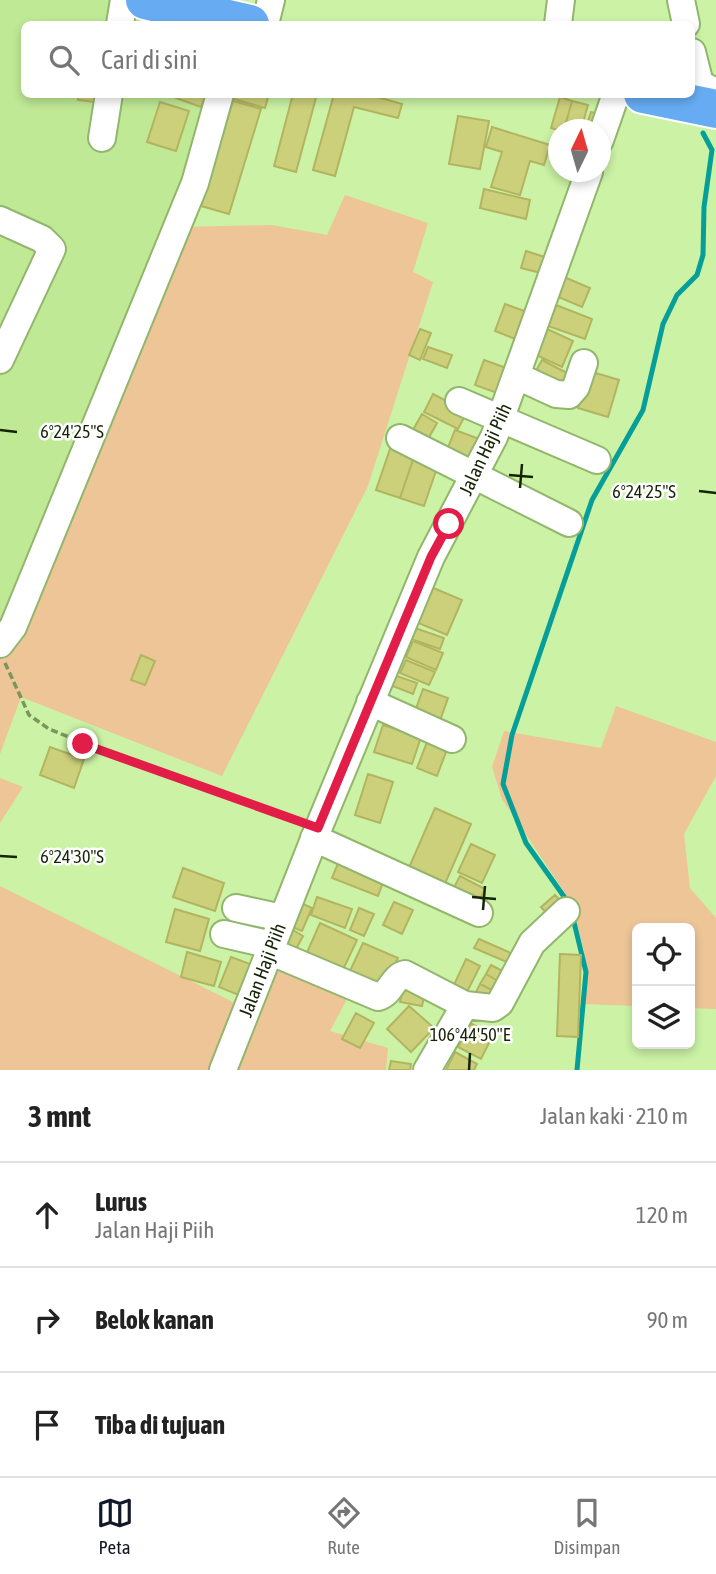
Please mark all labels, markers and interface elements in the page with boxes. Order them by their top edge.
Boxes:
search box [21,21,695,98]
icon: search [45,41,83,79]
text: Cari di sini [101,45,198,75]
north arrow [548,119,611,182]
street label: Jalan Haji Piih [454,400,516,498]
text: 6°24'25"S [40,421,104,442]
text: 6°24'25"S [612,481,676,502]
route start [433,508,464,539]
route end [67,728,98,759]
text: 6°24'30"S [40,846,104,867]
street label: Jalan Haji Piih [234,920,290,1020]
map controls [632,923,695,1049]
button: locate [632,923,695,986]
button: layers [632,986,695,1049]
text: 106°44'50"E [430,1024,511,1045]
text: 3 mnt [28,1099,91,1133]
text: Jalan kaki · 210 m [540,1103,688,1129]
text: Lurus [95,1187,147,1217]
icon: ahead [28,1196,66,1234]
text: 120 m [636,1202,688,1228]
text: Jalan Haji Piih [95,1217,215,1243]
icon: right [28,1301,66,1339]
text: Belok kanan [95,1305,214,1335]
text: 90 m [647,1307,688,1333]
icon: arrive [28,1406,66,1444]
text: Tiba di tujuan [95,1410,225,1440]
tab: Peta [96,1494,134,1558]
tab: Rute [325,1494,363,1558]
tab: Disimpan [554,1494,620,1558]

